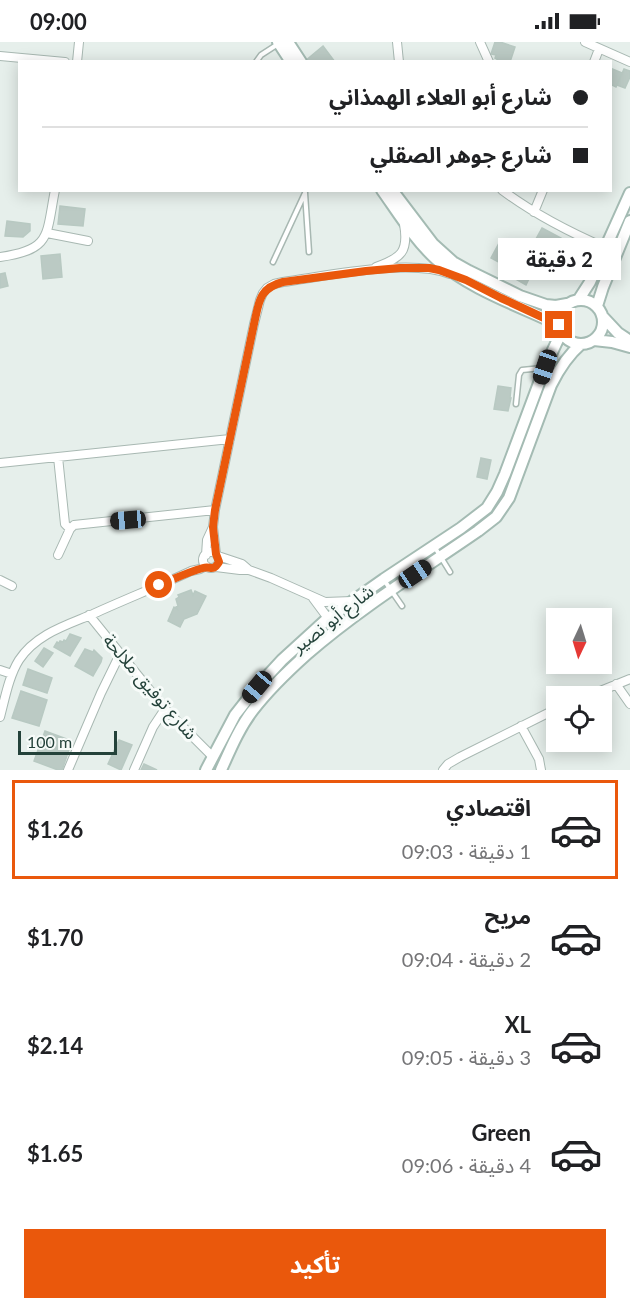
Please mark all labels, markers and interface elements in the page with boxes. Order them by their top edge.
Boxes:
text: 09:00 [30,8,87,35]
text: شارع أبو العلاء الهمذاني [329,83,552,110]
text: شارع جوهر الصقلي [370,141,552,168]
callout: 2 دقيقة [498,238,620,280]
text: 2 دقيقة [526,247,593,271]
route end [545,311,572,338]
car [531,347,559,387]
car [109,509,147,531]
car [395,556,435,592]
route start [145,571,172,598]
street label: شارع أبو نصير [286,579,380,661]
north arrow [546,608,612,674]
map controls [546,608,612,752]
street label: شارع توفيق ملالحة [96,629,203,746]
car [239,667,275,707]
button: locate [546,686,612,752]
scale bar [18,728,117,756]
text: 100 m [27,732,72,751]
text: اقتصادي [446,794,531,821]
icon: car [549,803,603,857]
text: $1.26 [27,816,83,843]
text: 1 دقيقة · 09:03 [402,839,531,863]
text: مريح [485,902,531,929]
icon: car [549,911,603,965]
text: $1.70 [27,924,83,951]
text: 2 دقيقة · 09:04 [402,947,531,971]
text: XL [505,1011,531,1038]
icon: car [549,1019,603,1073]
text: $2.14 [27,1032,83,1059]
text: 3 دقيقة · 09:05 [402,1045,531,1069]
text: Green [471,1119,531,1146]
icon: car [549,1127,603,1181]
text: $1.65 [27,1140,83,1167]
text: 4 دقيقة · 09:06 [402,1153,531,1177]
button: تأكيد [24,1229,606,1298]

